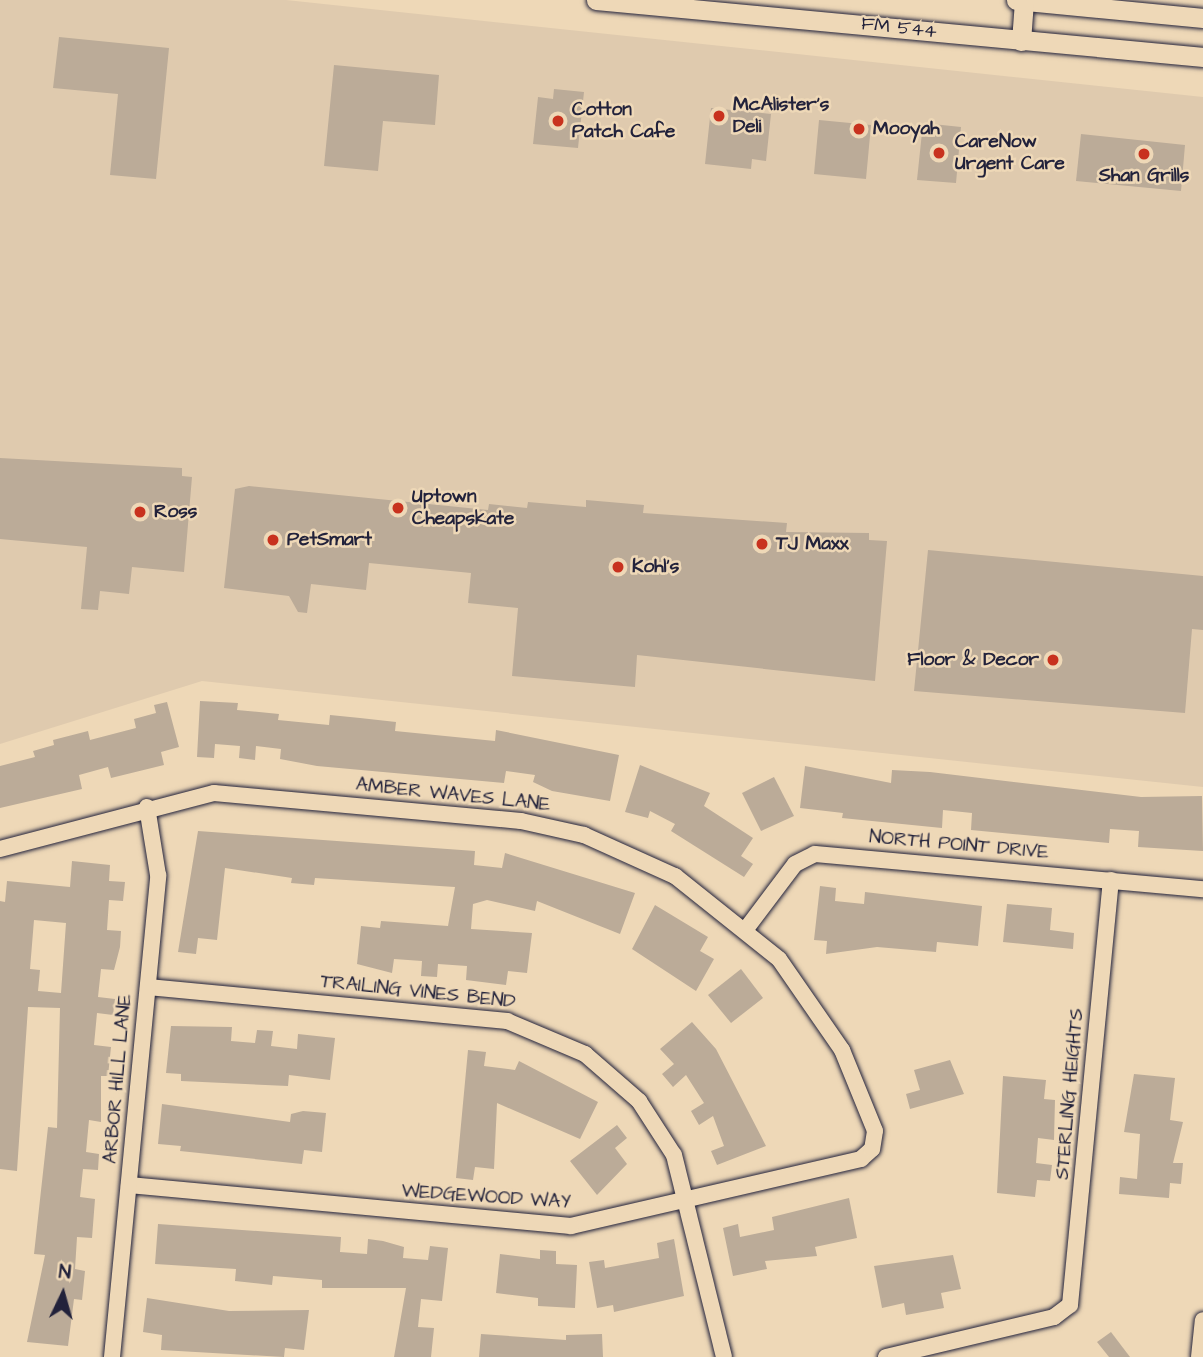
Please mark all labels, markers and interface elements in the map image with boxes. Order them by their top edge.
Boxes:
street label: FM 544 [860,13,938,43]
place label: McAlister's Deli [733,94,829,138]
place label: Cotton Patch Cafe [572,99,675,143]
marker: McAlister's Deli [711,108,727,124]
marker: Cotton Patch Cafe [550,113,566,129]
place label: Mooyah [873,118,940,140]
marker: Mooyah [851,121,867,137]
place label: CareNow Urgent Care [955,131,1065,175]
marker: CareNow Urgent Care [929,143,949,163]
marker: Shan Grills [1136,146,1152,162]
place label: Shan Grills [1099,165,1189,187]
place label: Uptown Cheapskate [412,486,514,530]
marker: Uptown Cheapskate [390,500,406,516]
place label: Ross [154,501,197,523]
marker: Ross [132,504,148,520]
place label: PetSmart [287,529,372,551]
marker: PetSmart [265,532,281,548]
place label: TJ Maxx [776,533,849,555]
marker: TJ Maxx [754,536,770,552]
place label: Kohl's [632,556,679,578]
marker: Kohl's [610,559,626,575]
place label: Floor & Decor [907,649,1039,671]
marker: Floor & Decor [1045,652,1061,668]
street label: AMBER WAVES LANE [355,773,551,817]
street label: NORTH POINT DRIVE [868,826,1050,864]
street label: TRAILING VINES BEND [319,970,517,1014]
street label: ARBOR HILL LANE [99,993,137,1165]
street label: STERLING HEIGHTS [1051,1007,1089,1181]
street label: WEDGEWOOD WAY [401,1180,571,1214]
north arrow [28,1259,98,1329]
text: N [58,1259,72,1287]

